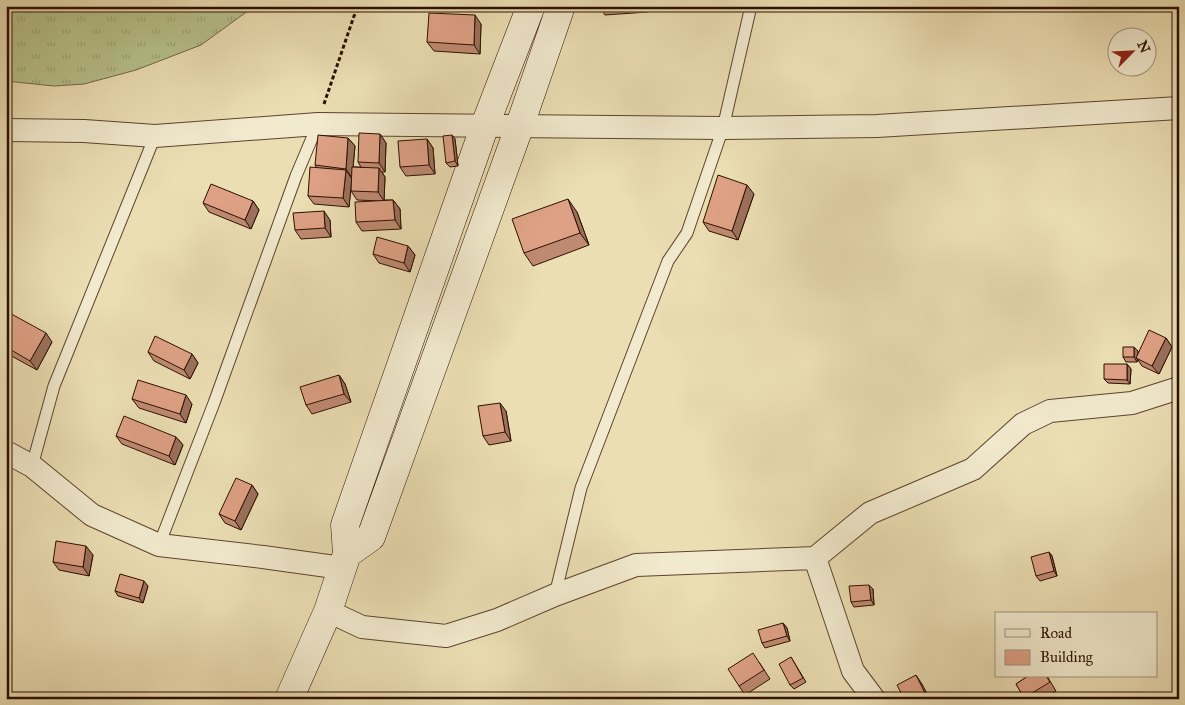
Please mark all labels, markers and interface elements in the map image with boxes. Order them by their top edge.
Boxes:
north arrow [1108,28,1158,78]
text: N [1133,38,1154,56]
legend [995,612,1158,678]
text: Road [1040,624,1072,642]
text: Building [1040,648,1094,666]

